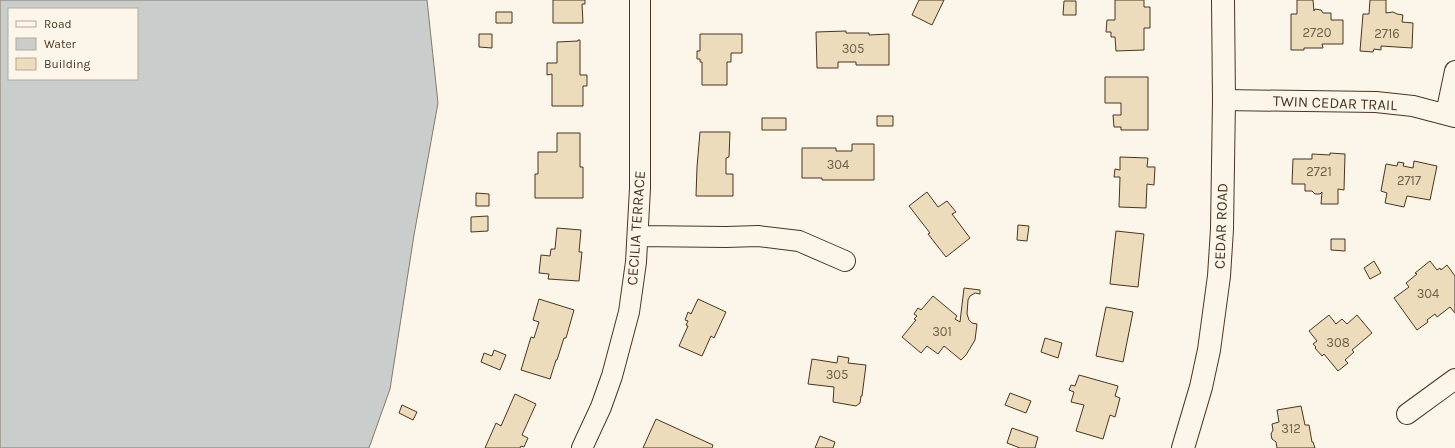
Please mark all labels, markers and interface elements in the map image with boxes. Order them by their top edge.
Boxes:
legend [8,8,138,80]
text: Road [44,17,72,31]
house number: 2720 [1303,25,1332,40]
house number: 2716 [1374,26,1400,41]
text: Water [44,37,77,51]
house number: 305 [842,41,864,56]
text: Building [44,57,91,71]
street label: TWIN CEDAR TRAIL [1273,92,1397,114]
house number: 304 [827,157,849,172]
house number: 2721 [1306,164,1332,179]
street label: CECILIA TERRACE [623,170,649,286]
house number: 2717 [1397,173,1421,188]
street label: CEDAR ROAD [1210,183,1232,269]
house number: 304 [1417,286,1439,301]
house number: 301 [932,324,952,339]
house number: 308 [1326,335,1350,350]
house number: 305 [826,367,848,382]
house number: 312 [1281,421,1301,436]

